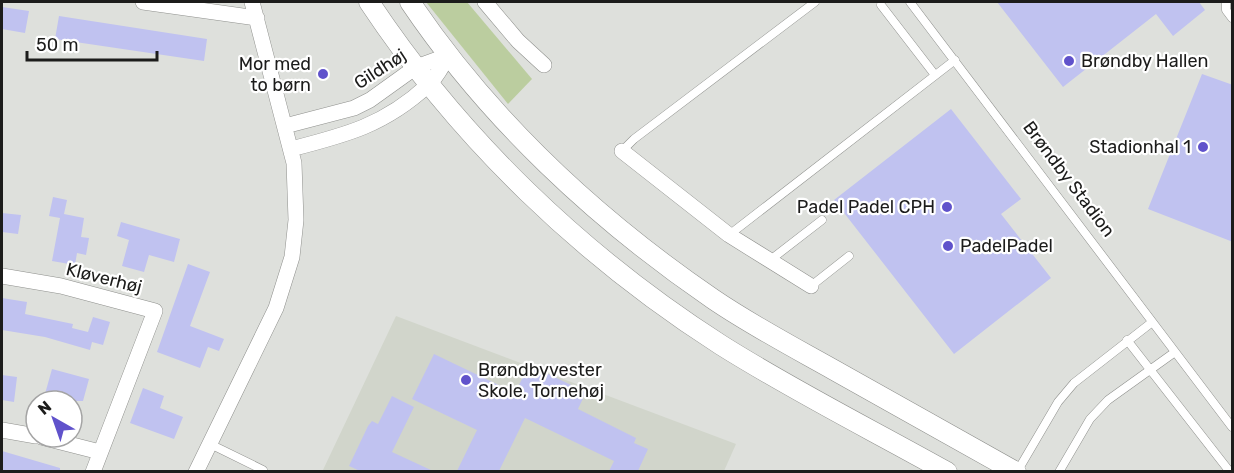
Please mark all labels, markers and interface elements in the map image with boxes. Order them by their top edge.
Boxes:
scale bar [27,24,158,62]
text: 50 m [36,34,79,56]
street label: Gildhøj [350,44,410,94]
place label: Brøndby Hallen [1081,50,1208,72]
place label: Mor med to børn [239,53,311,96]
marker: Brøndby Hallen [1062,54,1076,68]
marker: Mor med to børn [316,67,330,81]
street label: Brøndby Stadion [1018,117,1120,241]
place label: Stadionhal 1 [1089,136,1191,158]
marker: Stadionhal 1 [1196,140,1210,154]
place label: Padel Padel CPH [797,196,935,218]
marker: Padel Padel CPH [940,200,954,214]
place label: PadelPadel [960,235,1053,257]
marker: PadelPadel [941,239,955,253]
street label: Kløverhøj [64,258,144,298]
place label: Brøndbyvester Skole, Tornehøj [478,359,604,402]
marker: Brøndbyvester Skole, Tornehøj [459,373,473,387]
north arrow [24,389,84,449]
text: N [34,397,55,419]

